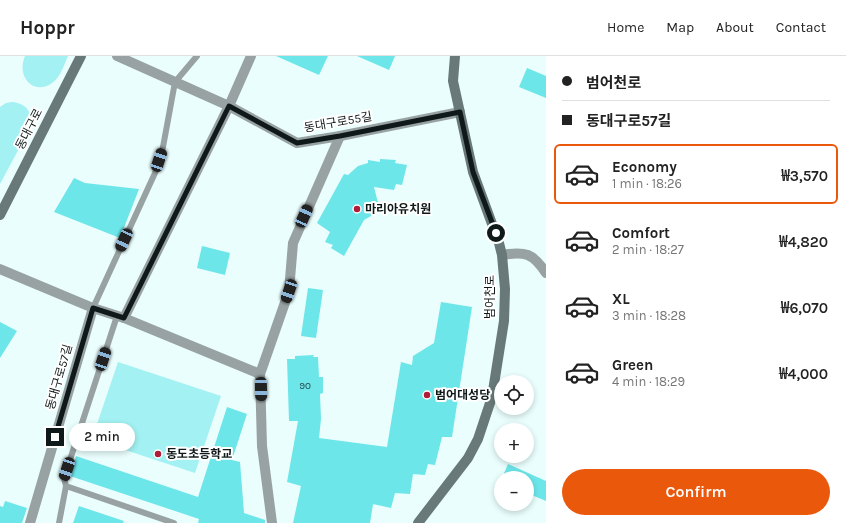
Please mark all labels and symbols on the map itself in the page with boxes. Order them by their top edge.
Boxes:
street label: 동대구로 [13,106,45,152]
street label: 동대구로55길 [303,109,373,135]
car [150,147,168,173]
place label: 마리아유치원 [365,202,431,216]
car [294,203,314,229]
marker: 마리아유치원 [352,204,362,214]
route start [487,224,505,242]
car [113,227,135,253]
street label: 범어천로 [483,275,497,319]
car [279,278,299,304]
street label: 동대구로57길 [43,343,75,411]
car [94,346,112,372]
car [255,377,267,401]
house number: 90 [299,380,311,392]
place label: 범어대성당 [435,388,490,402]
marker: 범어대성당 [422,390,432,400]
callout: 2 min [69,423,135,451]
route end [46,428,64,446]
place label: 동도초등학교 [166,447,232,461]
marker: 동도초등학교 [153,449,163,459]
car [58,456,76,482]

